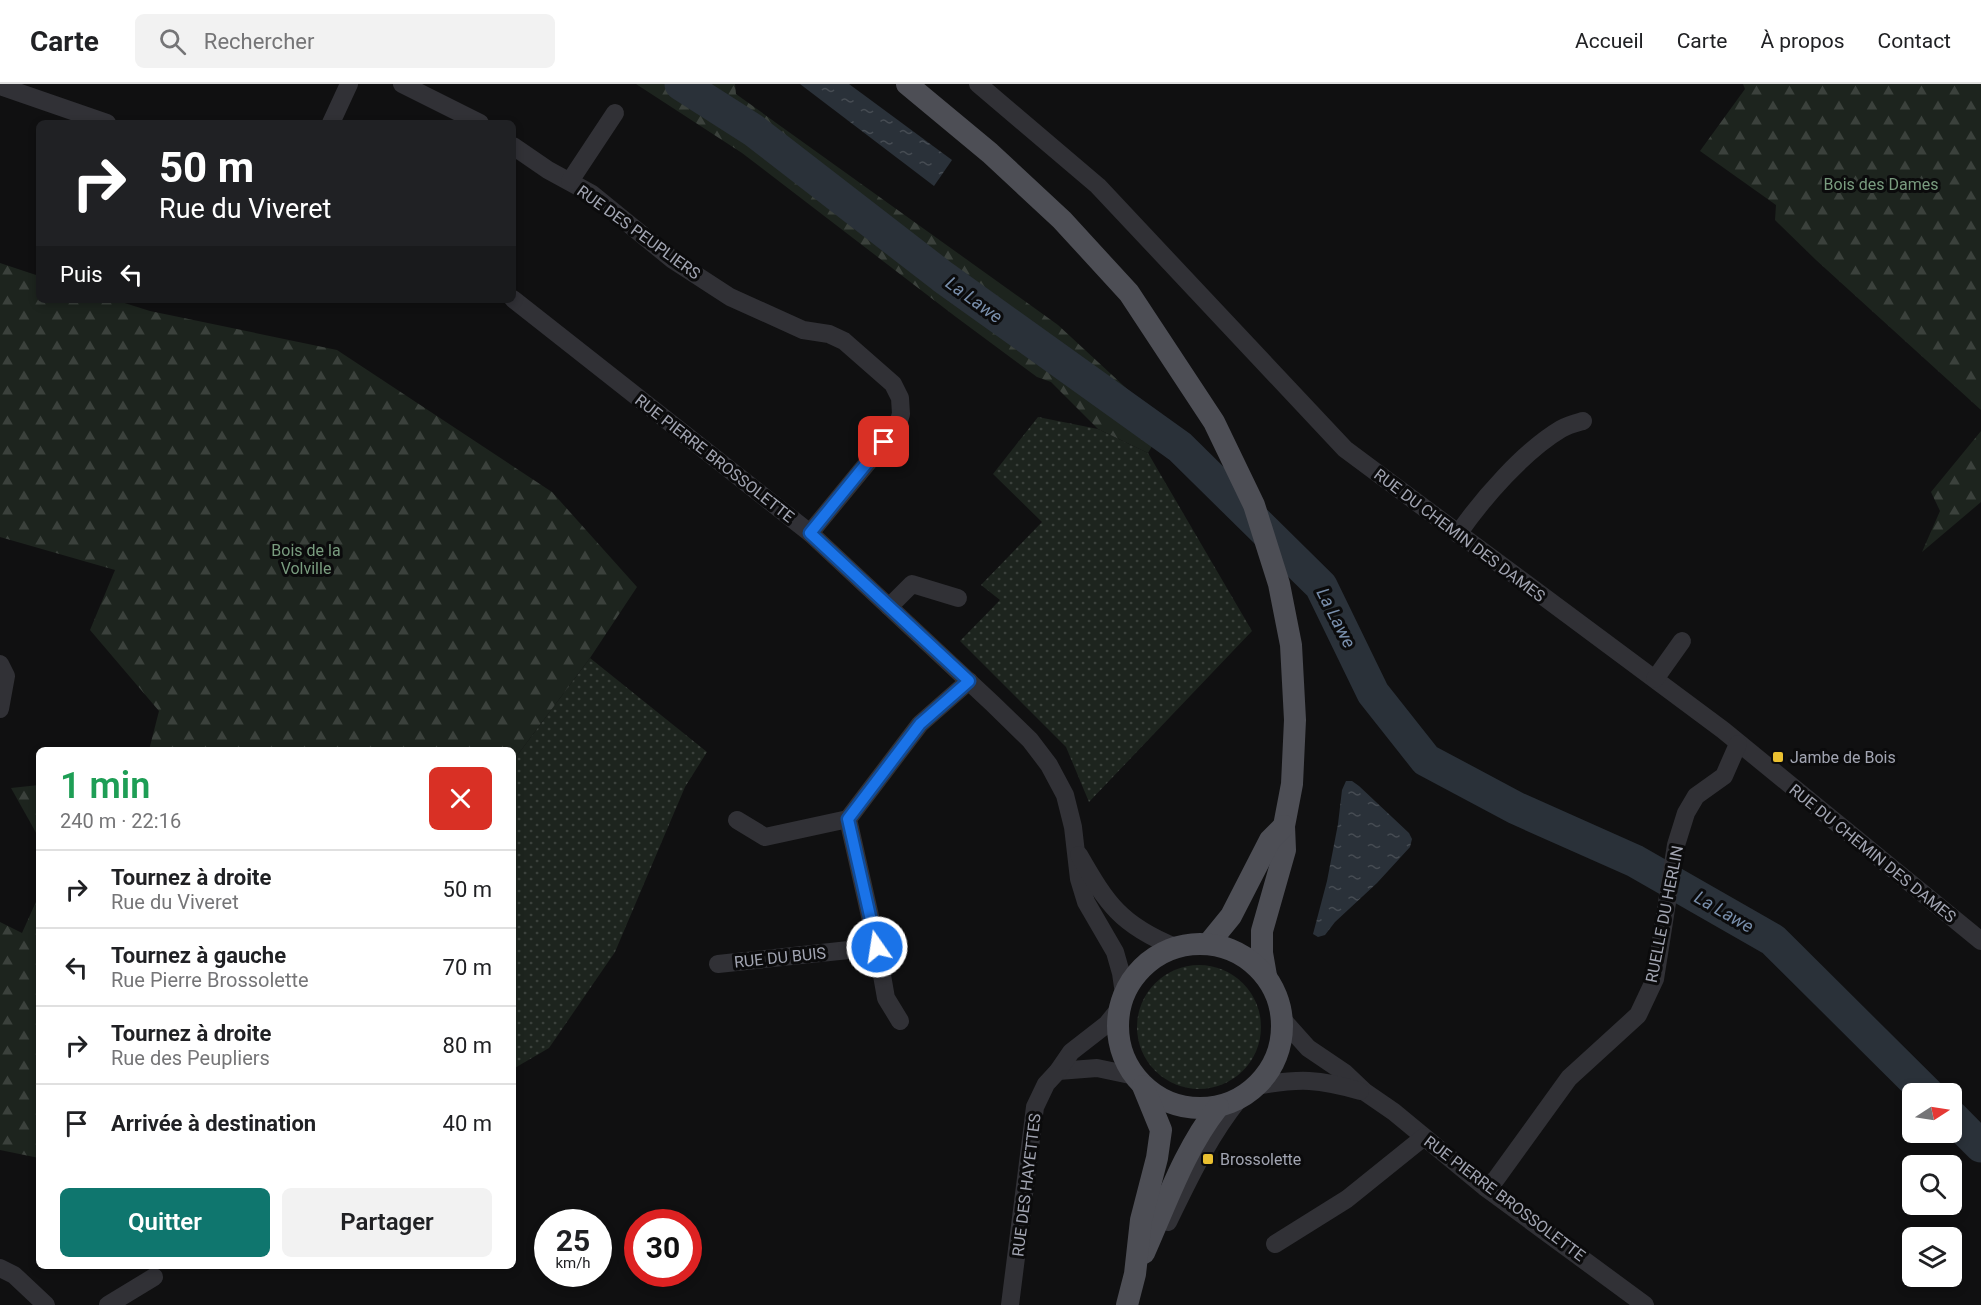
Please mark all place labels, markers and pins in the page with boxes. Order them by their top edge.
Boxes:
pin [858,416,909,467]
place label: Jambe de Bois [1790,748,1896,767]
marker: Jambe de Bois [1771,750,1785,764]
place label: Brossolette [1220,1150,1301,1169]
marker: Brossolette [1201,1152,1215,1166]

